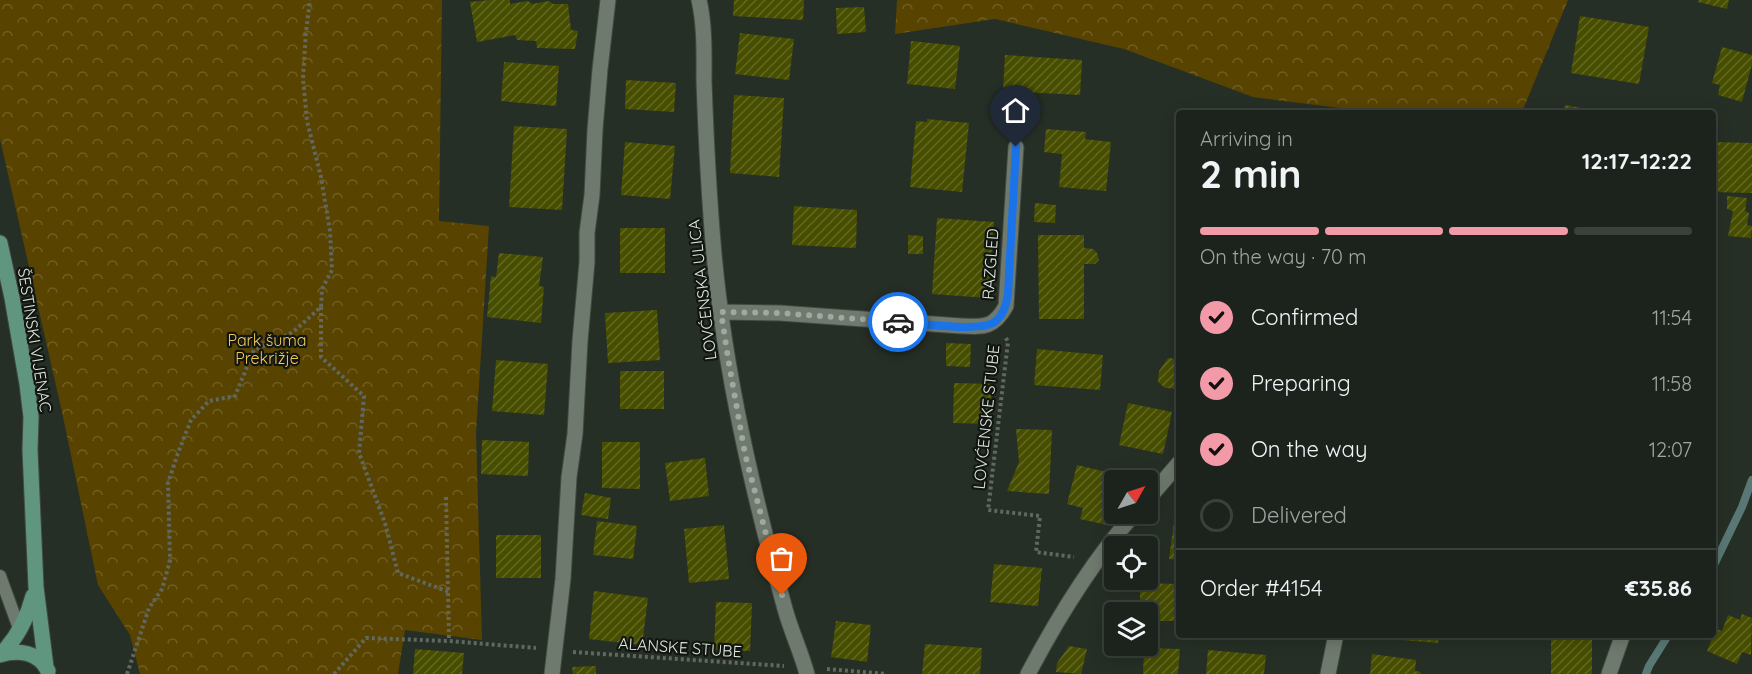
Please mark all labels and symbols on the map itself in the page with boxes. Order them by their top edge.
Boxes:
pin [990,85,1041,147]
street label: LOVĆENSKA ULICA [683,219,721,361]
street label: RAZGLED [978,228,1002,300]
street label: ŠESTINSKI VIJENAC [14,266,56,414]
courier [868,292,928,352]
park label: Park šuma Prekrižje [227,330,307,368]
street label: LOVĆENSKE STUBE [968,344,1004,490]
north arrow [1104,470,1158,524]
pin [756,533,807,595]
street label: ALANSKE STUBE [618,633,742,661]

